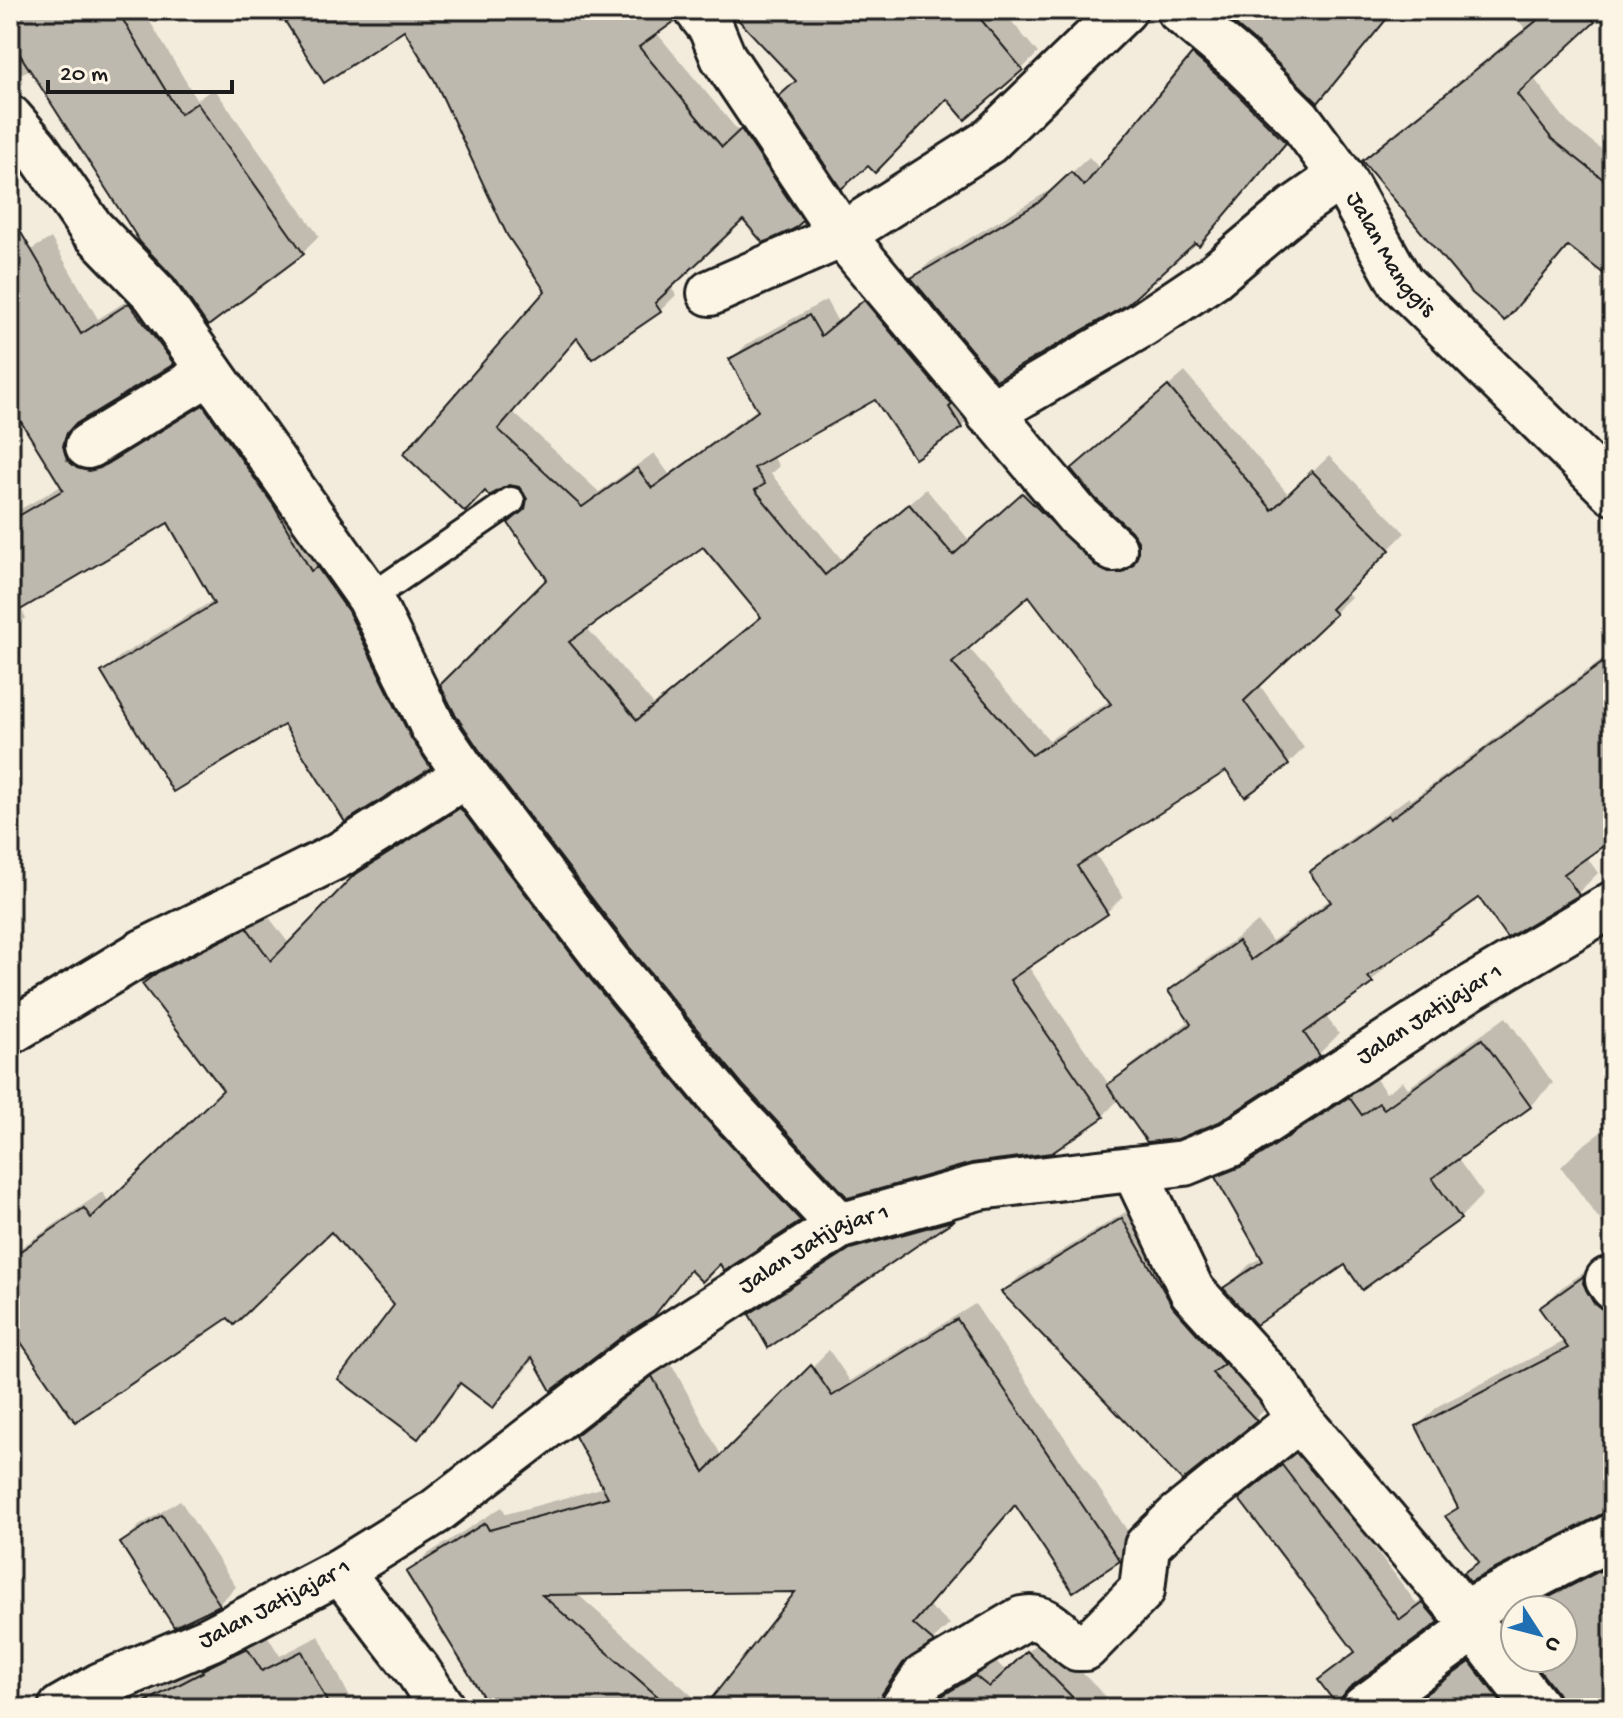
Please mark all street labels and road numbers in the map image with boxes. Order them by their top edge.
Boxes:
street label: Jalan Manggis [1338,187,1442,324]
street label: Jalan Jatijajar 1 [1352,958,1508,1072]
street label: Jalan Jatijajar 1 [734,1198,892,1301]
street label: Jalan Jatijajar 1 [195,1553,357,1656]

